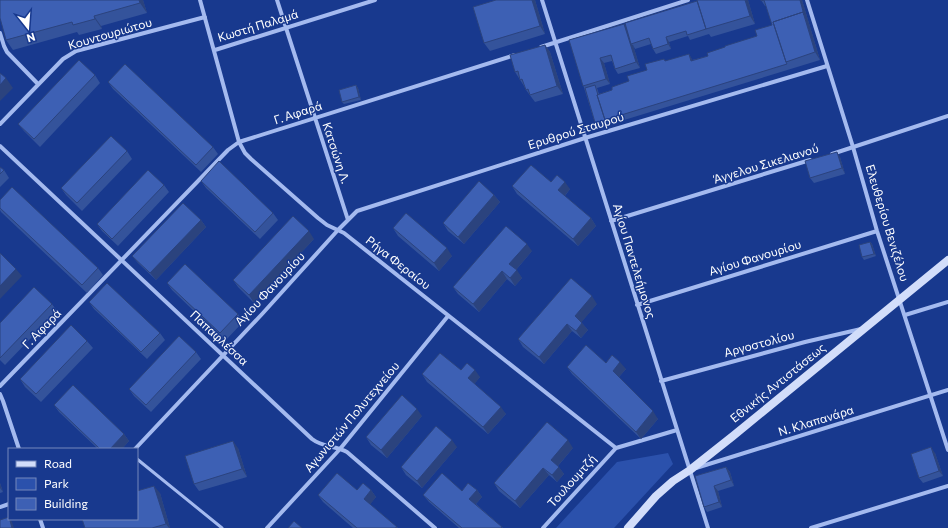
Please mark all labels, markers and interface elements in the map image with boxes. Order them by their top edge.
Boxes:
street label: Κωστή Παλαμά [216,6,300,44]
north arrow [8,8,48,48]
street label: Κουντουριώτου [66,14,153,52]
text: N [25,31,37,45]
street label: Γ. Αφαρά [272,98,323,126]
street label: Ερυθρού Σταυρού [526,109,626,151]
street label: Κατσώνη Λ. [320,120,353,185]
street label: Άγγελου Σικελιανού [711,140,820,186]
street label: Ελευθερίου Βενιζέλου [864,163,912,283]
street label: Αγίου Παντελεήμονος [611,201,659,320]
street label: Ρήγα Φεραίου [364,233,434,292]
street label: Αγίου Φανουρίου [707,236,803,278]
street label: Αγίου Φανουρίου [232,248,307,328]
street label: Γ. Αφαρά [19,306,64,351]
street label: Παπαφλέσσα [188,307,252,368]
street label: Αργοστολίου [722,327,796,359]
street label: Εθνικής Αντιστάσεως [727,340,828,425]
street label: Αγωνιστών Πολυτεχνείου [301,358,402,474]
street label: Ν. Κλαπανάρα [776,402,855,438]
legend [8,448,138,520]
street label: Τουλουμτζή [544,451,599,510]
text: Road [44,456,72,470]
text: Park [44,476,70,490]
text: Building [44,496,88,510]

